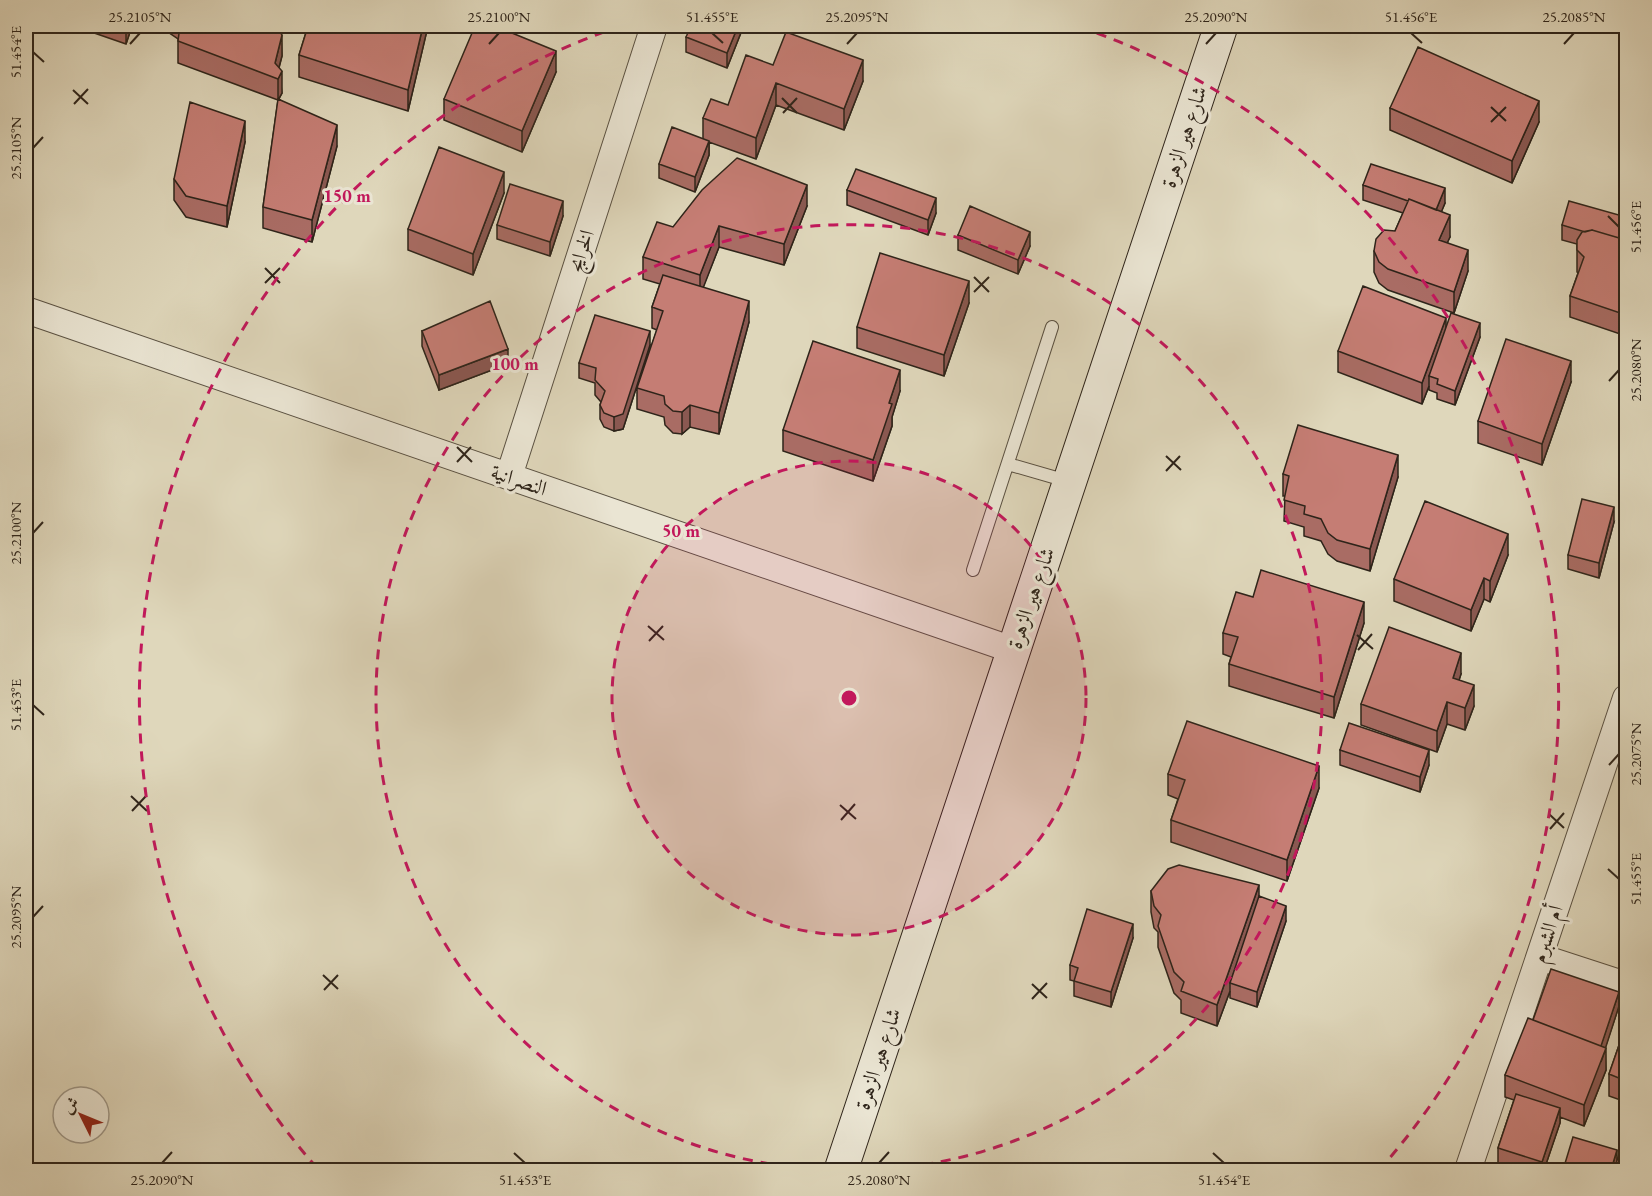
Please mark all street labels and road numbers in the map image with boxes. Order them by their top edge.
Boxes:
street label: شارع هير الزهرة [1154,82,1217,193]
street label: الخرايج [561,226,605,277]
street label: النصرانية [487,457,551,503]
street label: شارع هير الزهرة [1001,544,1065,654]
street label: أم الشبرم [1523,901,1573,968]
street label: شارع هير الزهرة [848,1004,911,1115]

